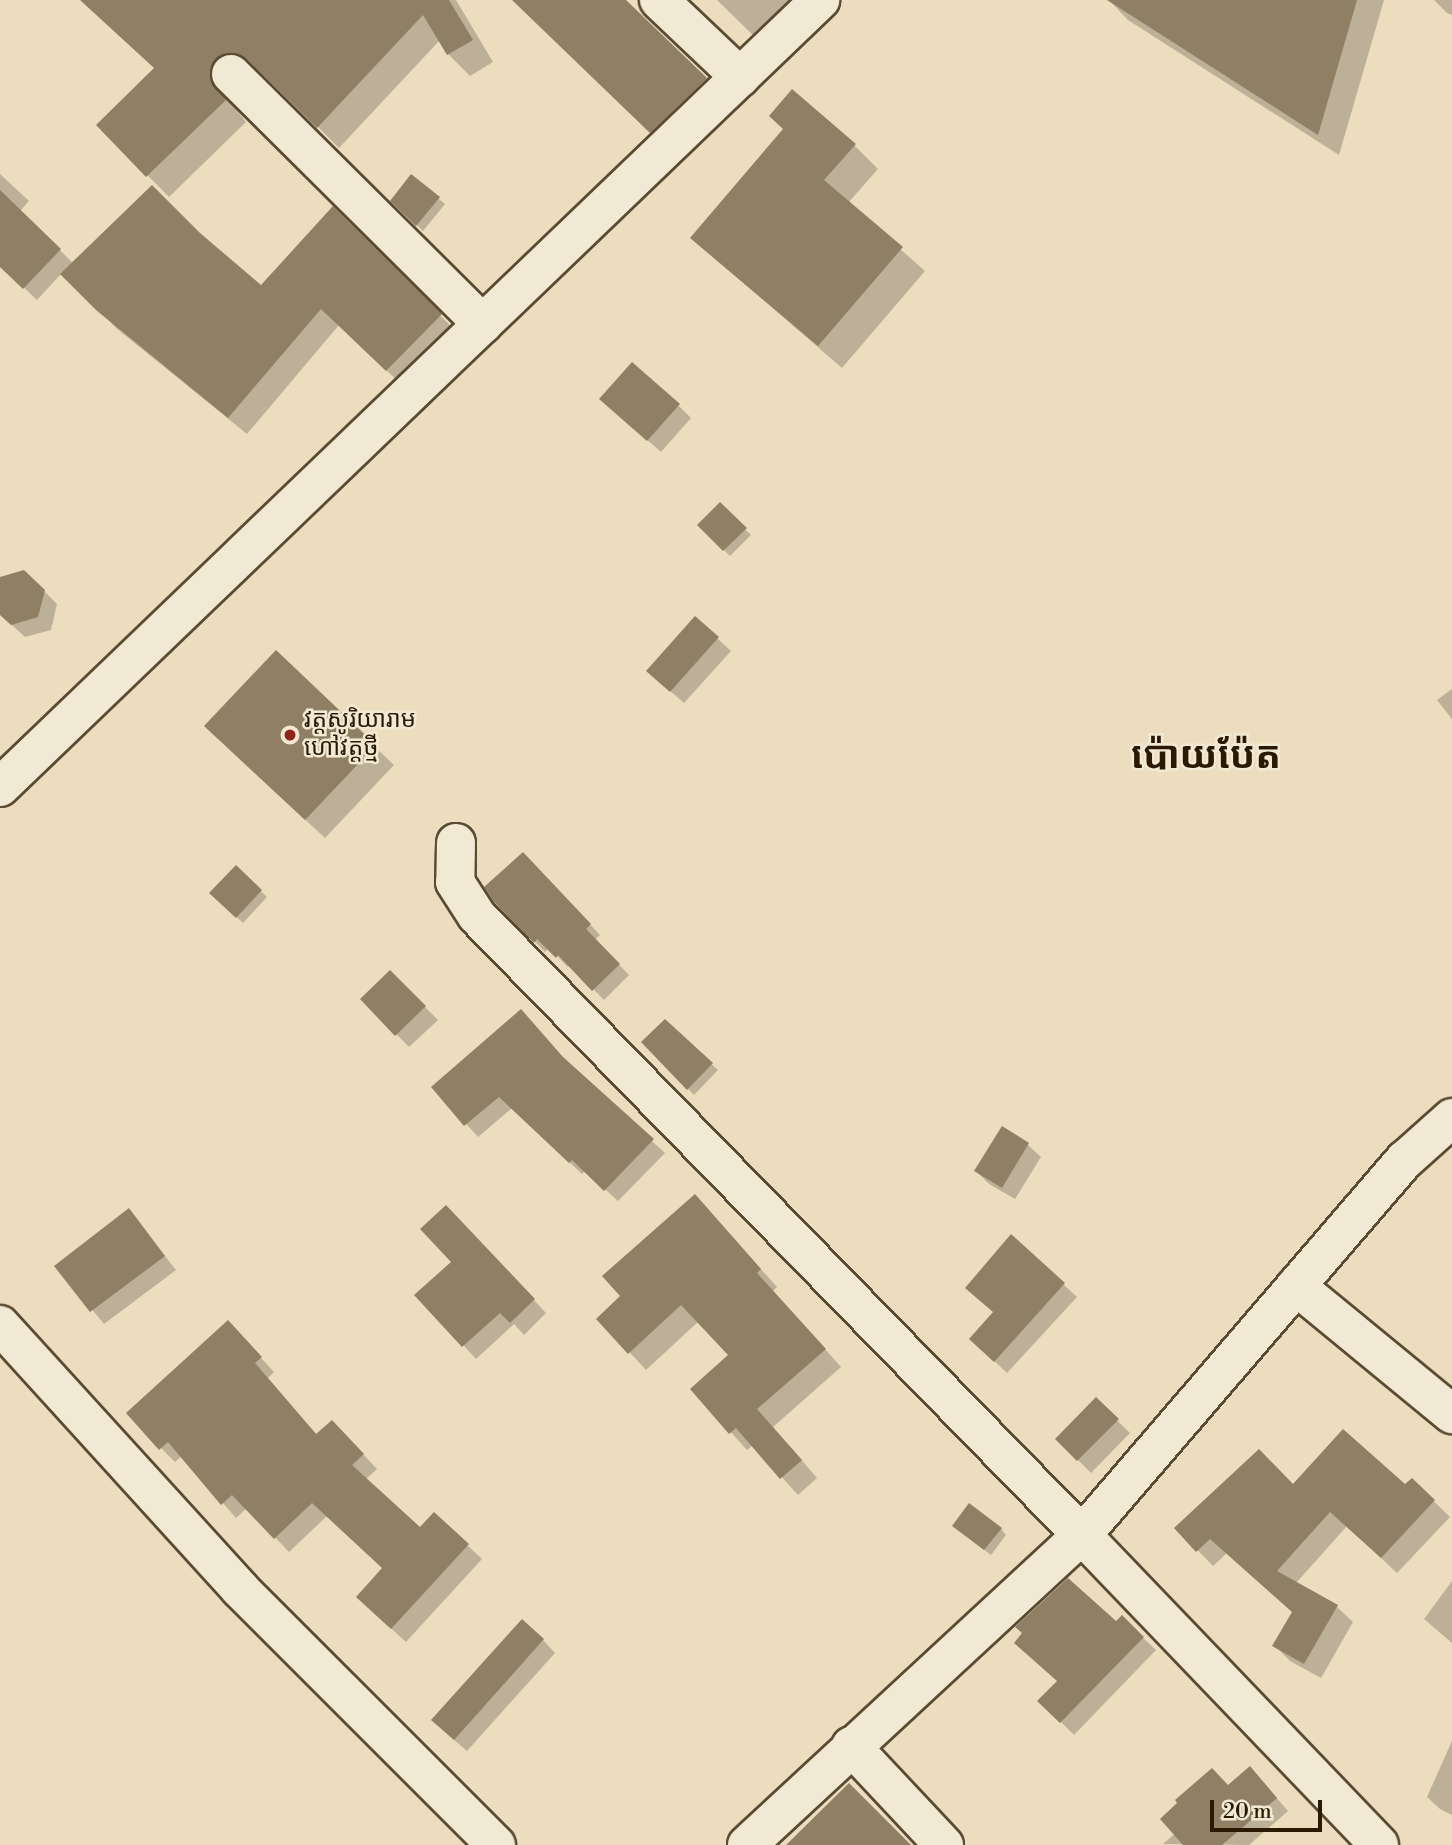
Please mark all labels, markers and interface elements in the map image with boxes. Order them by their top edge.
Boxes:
place label: វត្តសូរិយារាម ហៅវត្តថ្មី [304,707,416,763]
marker: វត្តសូរិយារាម ហៅវត្តថ្មី [282,727,298,743]
district label: ប៉ោយប៉ែត [1131,734,1281,780]
scale bar [1214,1786,1326,1830]
text: 20 m [1223,1799,1272,1825]

